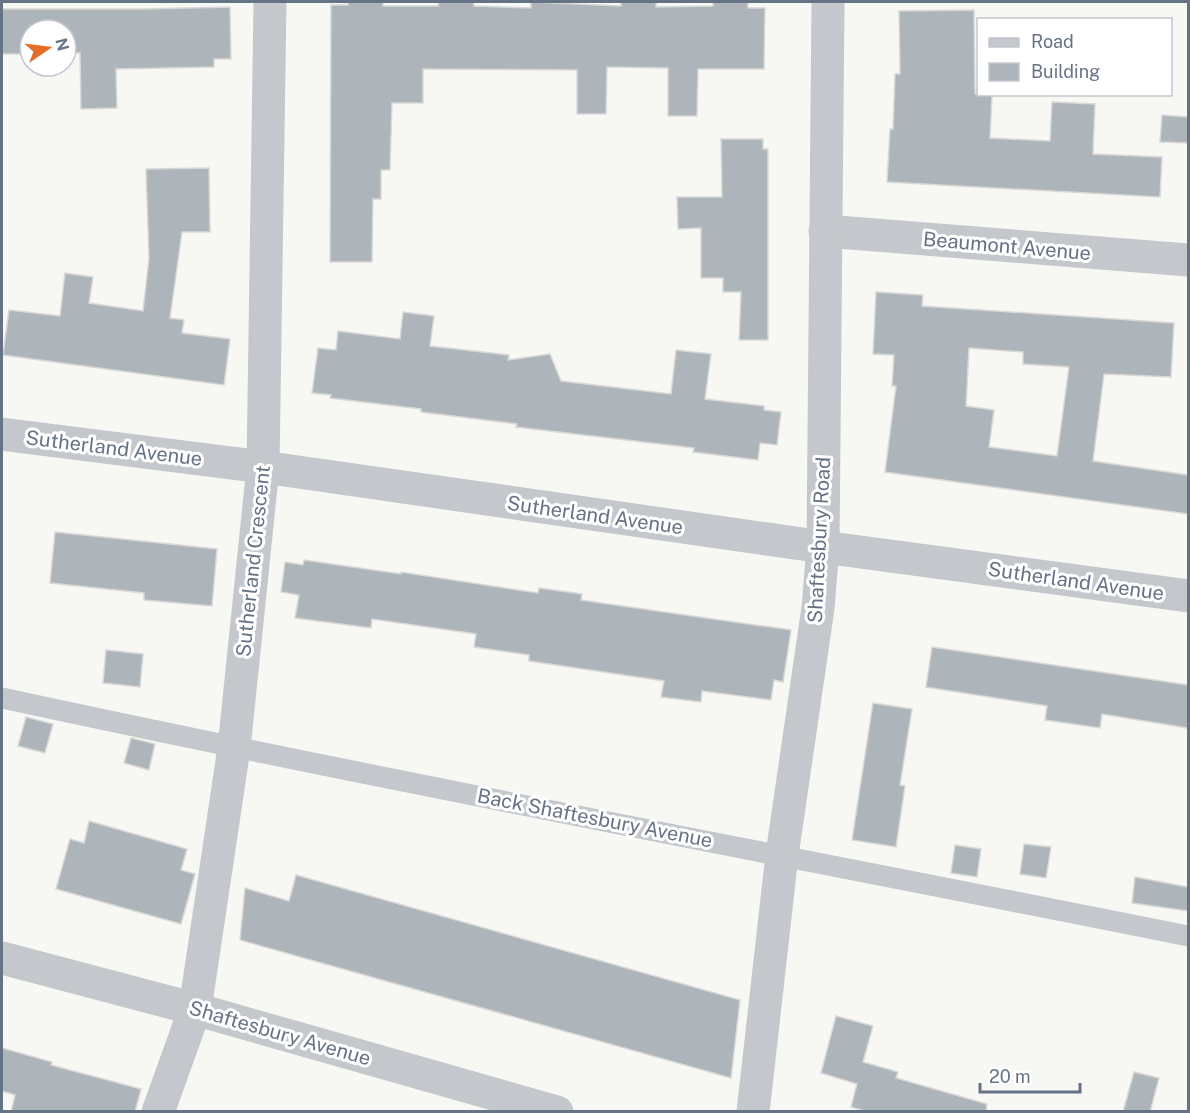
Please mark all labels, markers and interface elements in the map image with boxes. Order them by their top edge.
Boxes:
north arrow [18,18,78,78]
legend [977,18,1172,96]
text: Road [1031,31,1074,52]
text: N [51,36,73,53]
text: Building [1031,61,1100,82]
street label: Beaumont Avenue [922,227,1092,265]
street label: Sutherland Avenue [24,425,204,471]
street label: Shaftesbury Road [803,456,835,624]
street label: Sutherland Crescent [231,464,275,658]
street label: Sutherland Avenue [505,491,685,539]
street label: Sutherland Avenue [986,557,1166,605]
street label: Back Shaftesbury Avenue [475,783,715,853]
street label: Shaftesbury Avenue [186,996,374,1070]
scale bar [980,1056,1080,1094]
text: 20 m [989,1066,1031,1087]

